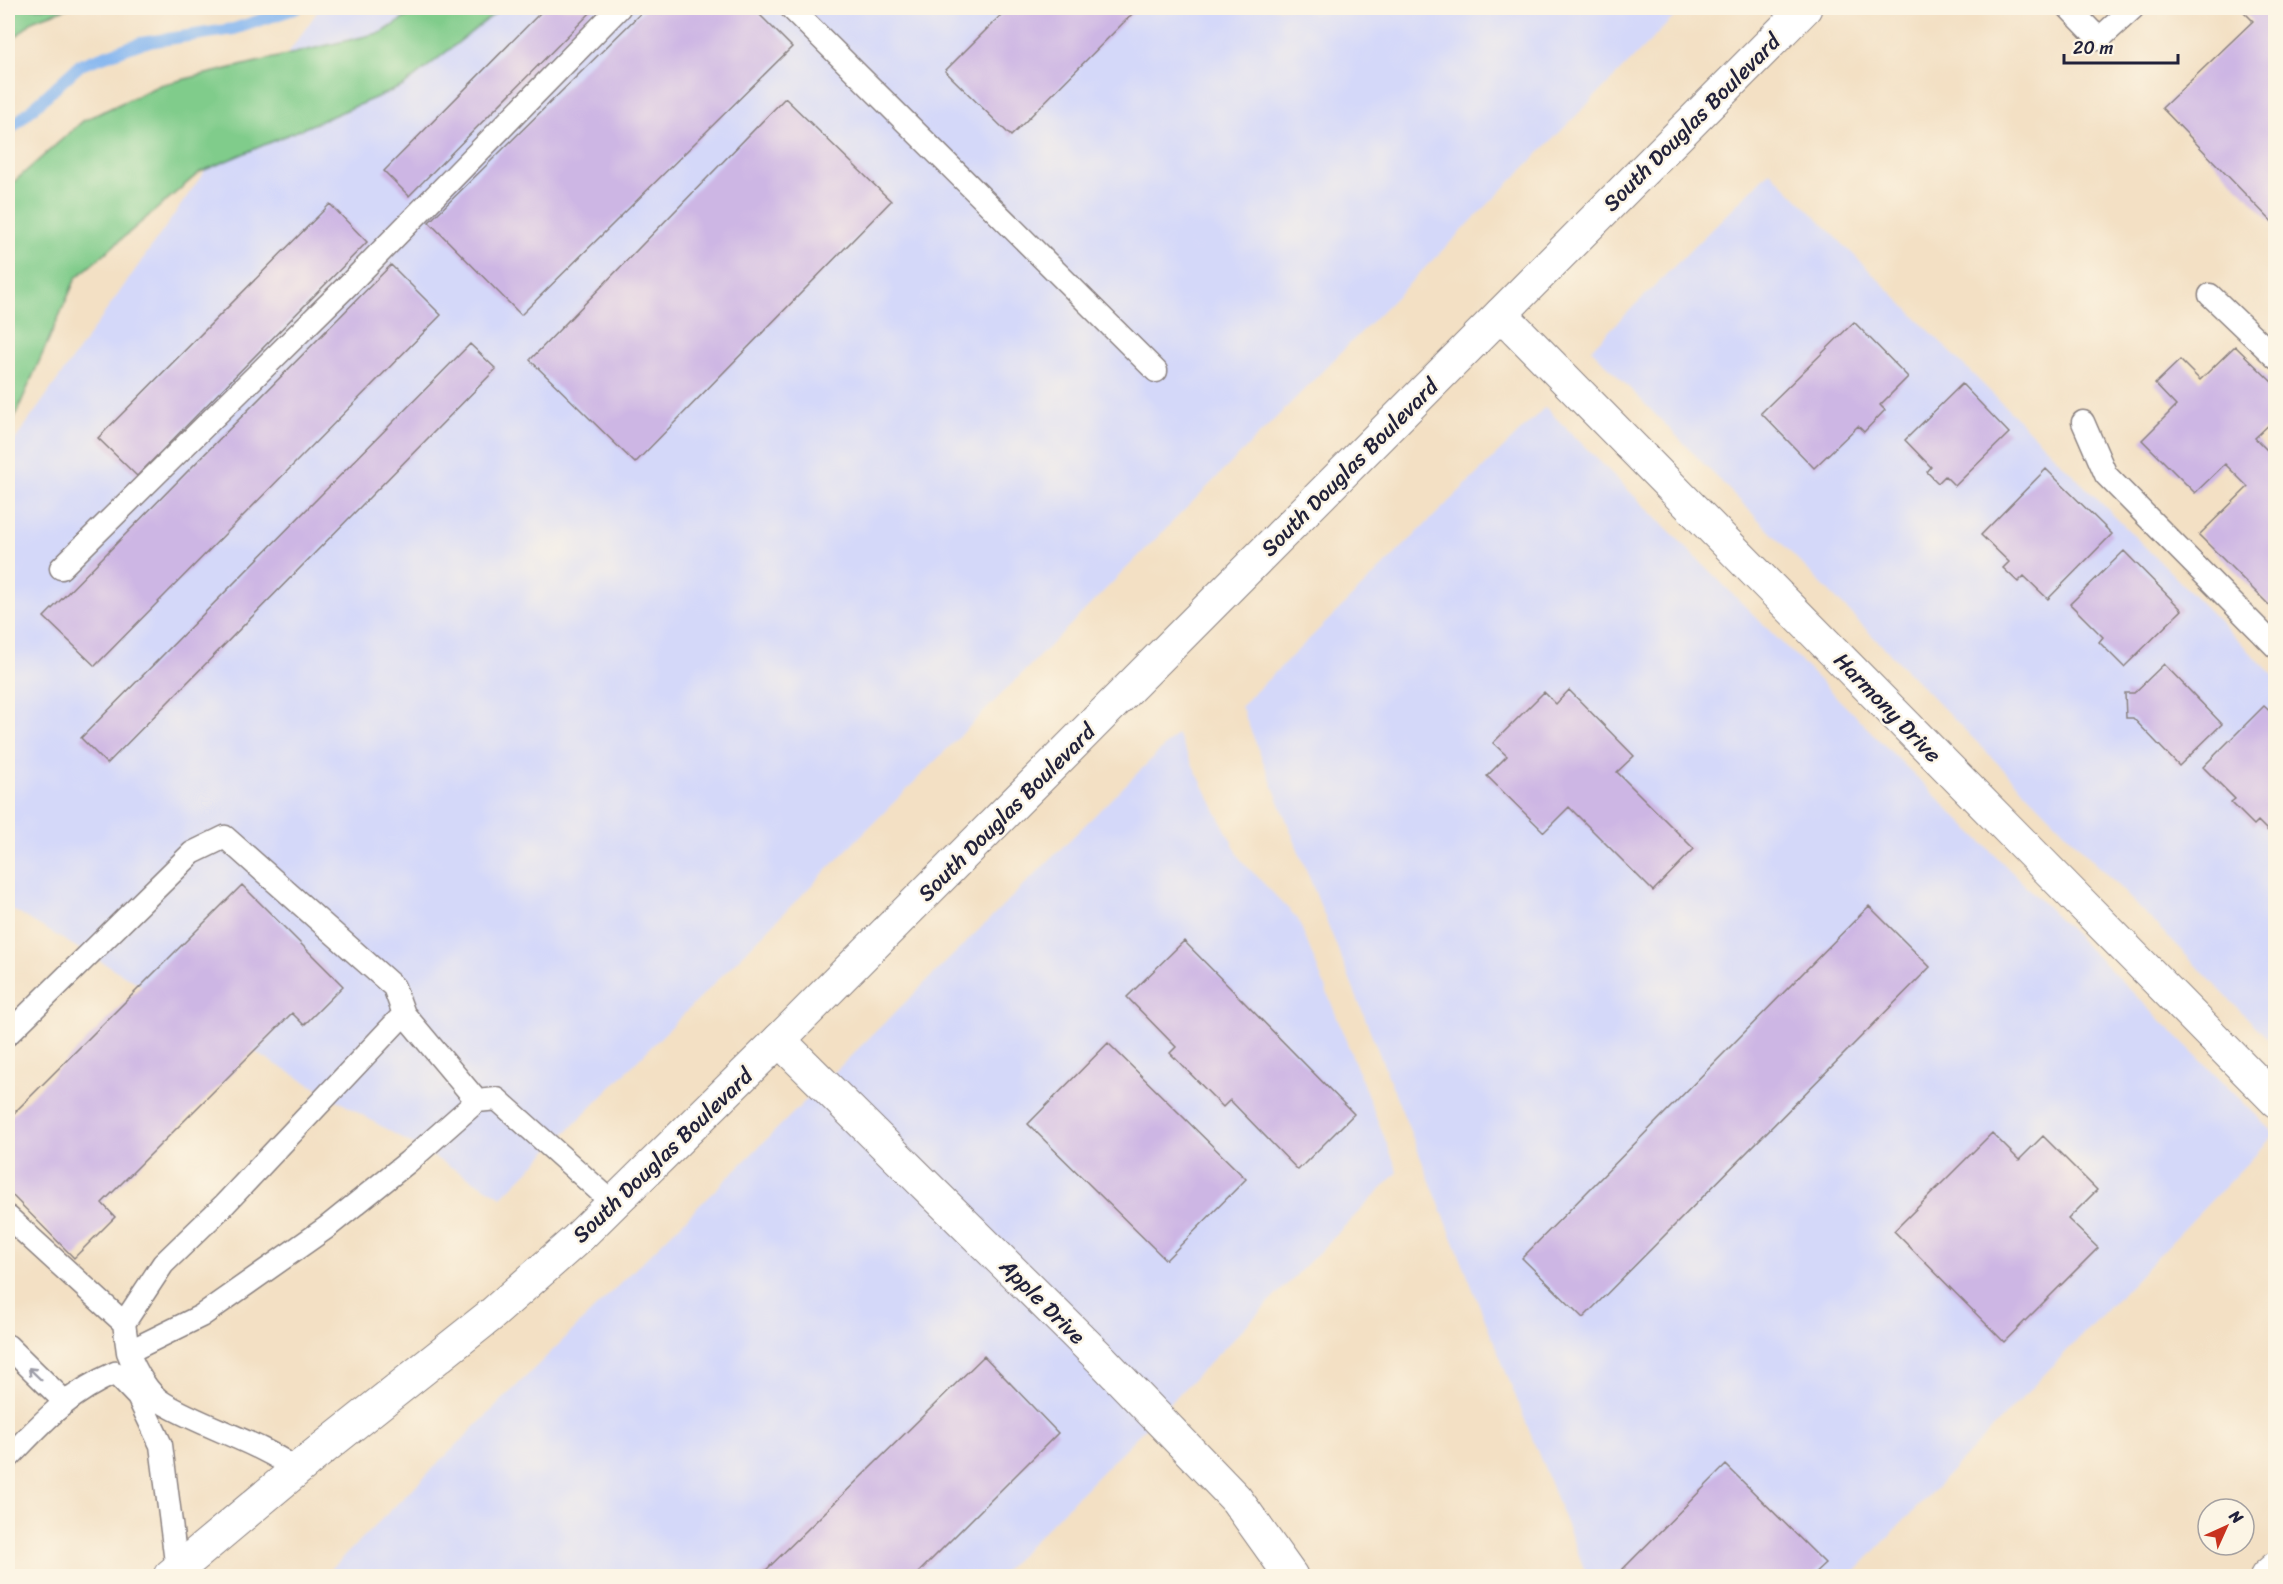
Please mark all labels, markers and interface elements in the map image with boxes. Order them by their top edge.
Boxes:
street label: South Douglas Boulevard [1593,23,1791,221]
scale bar [2064,27,2178,65]
text: 20 m [2073,32,2113,64]
street label: South Douglas Boulevard [1251,368,1449,566]
street label: Harmony Drive [1824,643,1951,772]
street label: South Douglas Boulevard [908,713,1106,911]
street label: South Douglas Boulevard [563,1057,763,1253]
street label: Apple Drive [989,1248,1096,1354]
one-way arrow [28,1367,43,1381]
north arrow [2196,1497,2256,1557]
text: N [2221,1502,2251,1532]

